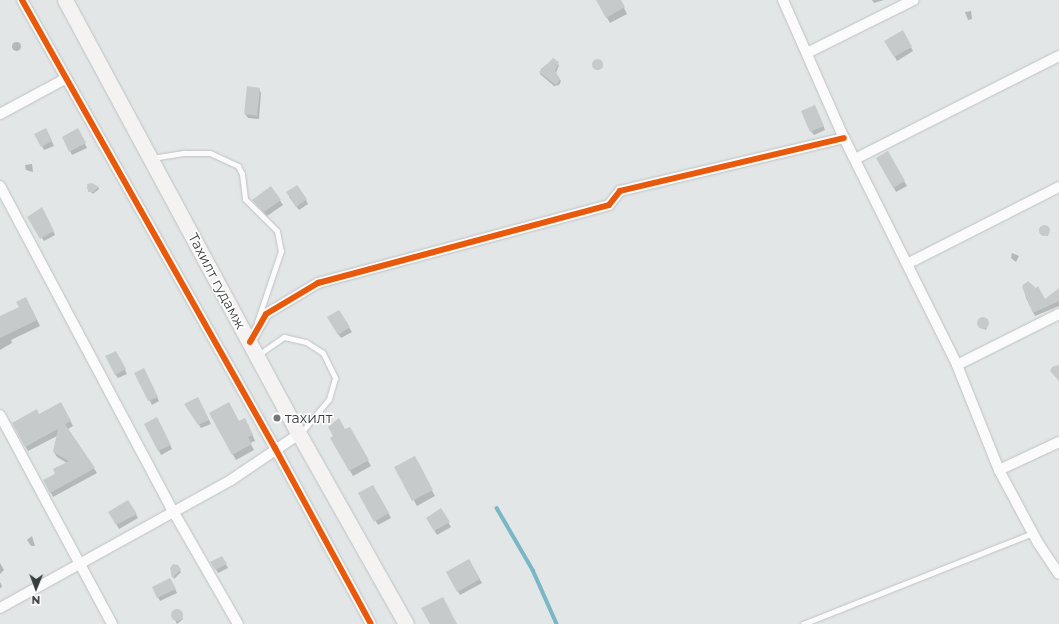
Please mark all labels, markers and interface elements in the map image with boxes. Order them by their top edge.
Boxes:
street label: Тахилт гудамж [185,230,249,332]
place label: тахилт [285,410,332,426]
marker: тахилт [272,413,282,423]
north arrow [16,568,56,608]
text: N [31,593,40,607]

